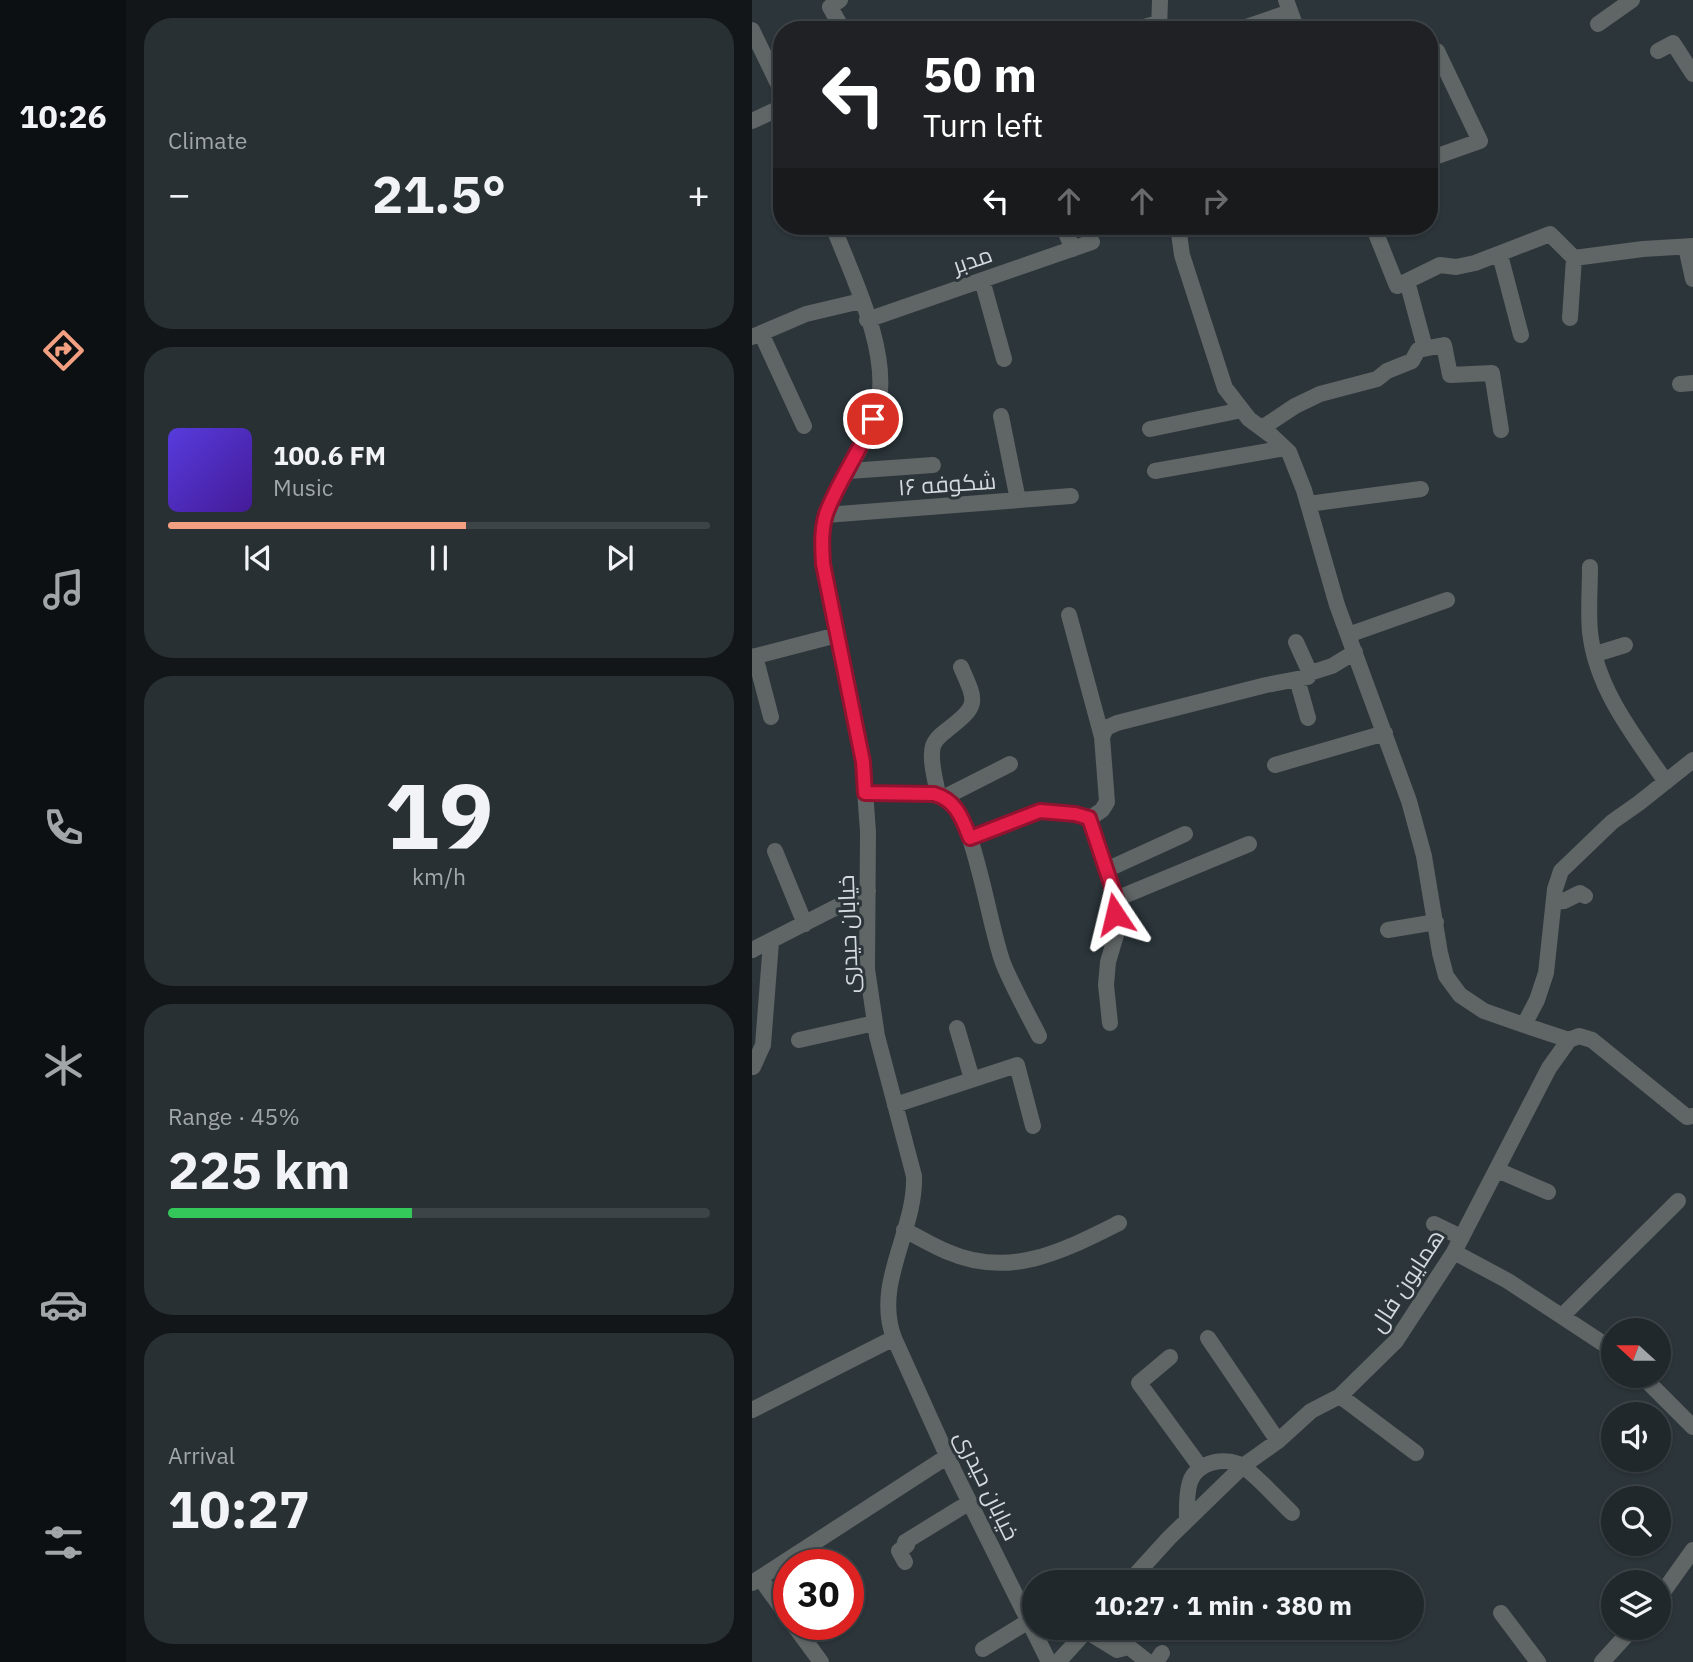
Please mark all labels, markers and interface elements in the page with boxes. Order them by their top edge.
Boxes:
text: 50 m [923,42,1037,105]
icon: left [808,49,899,140]
text: 10:26 [19,95,107,137]
text: Turn left [923,104,1043,146]
text: Climate [168,125,247,155]
text: 21.5° [372,160,506,227]
text: − [168,169,191,218]
text: + [687,169,710,218]
icon: left [977,182,1015,220]
icon: ahead [1050,182,1088,220]
icon: ahead [1123,182,1161,220]
icon: right [1196,182,1234,220]
street label: مدبر [946,238,996,280]
icon: directions [39,326,88,375]
pin [843,389,903,449]
icon: arrive [854,400,892,438]
text: 100.6 FM [273,438,386,472]
street label: شکوفه ۱۶ [897,465,997,501]
text: Music [273,472,333,502]
icon: previous [239,539,277,577]
icon: pause [420,539,458,577]
icon: next [601,539,639,577]
icon: music [39,565,88,614]
text: 19 [384,756,494,874]
icon: phone [39,803,88,852]
text: km/h [412,861,466,891]
street label: خیابان حیدری [830,874,864,994]
position arrow [1078,877,1152,951]
icon: climate [39,1041,88,1090]
text: Range · 45% [168,1101,300,1131]
text: 225 km [168,1136,350,1203]
street label: همایون فال [1362,1223,1450,1337]
icon: car [39,1280,88,1329]
north arrow [1601,1318,1671,1388]
map controls [1601,1318,1671,1640]
button: sound [1601,1402,1671,1472]
street label: خیابان حیدری [949,1425,1027,1545]
text: Arrival [168,1440,235,1470]
text: 10:27 [168,1475,310,1542]
button: search [1601,1486,1671,1556]
icon: filters [39,1518,88,1567]
speed limit sign: 30 [773,1549,864,1640]
button: layers [1601,1570,1671,1640]
text: 10:27 · 1 min · 380 m [1094,1588,1352,1622]

